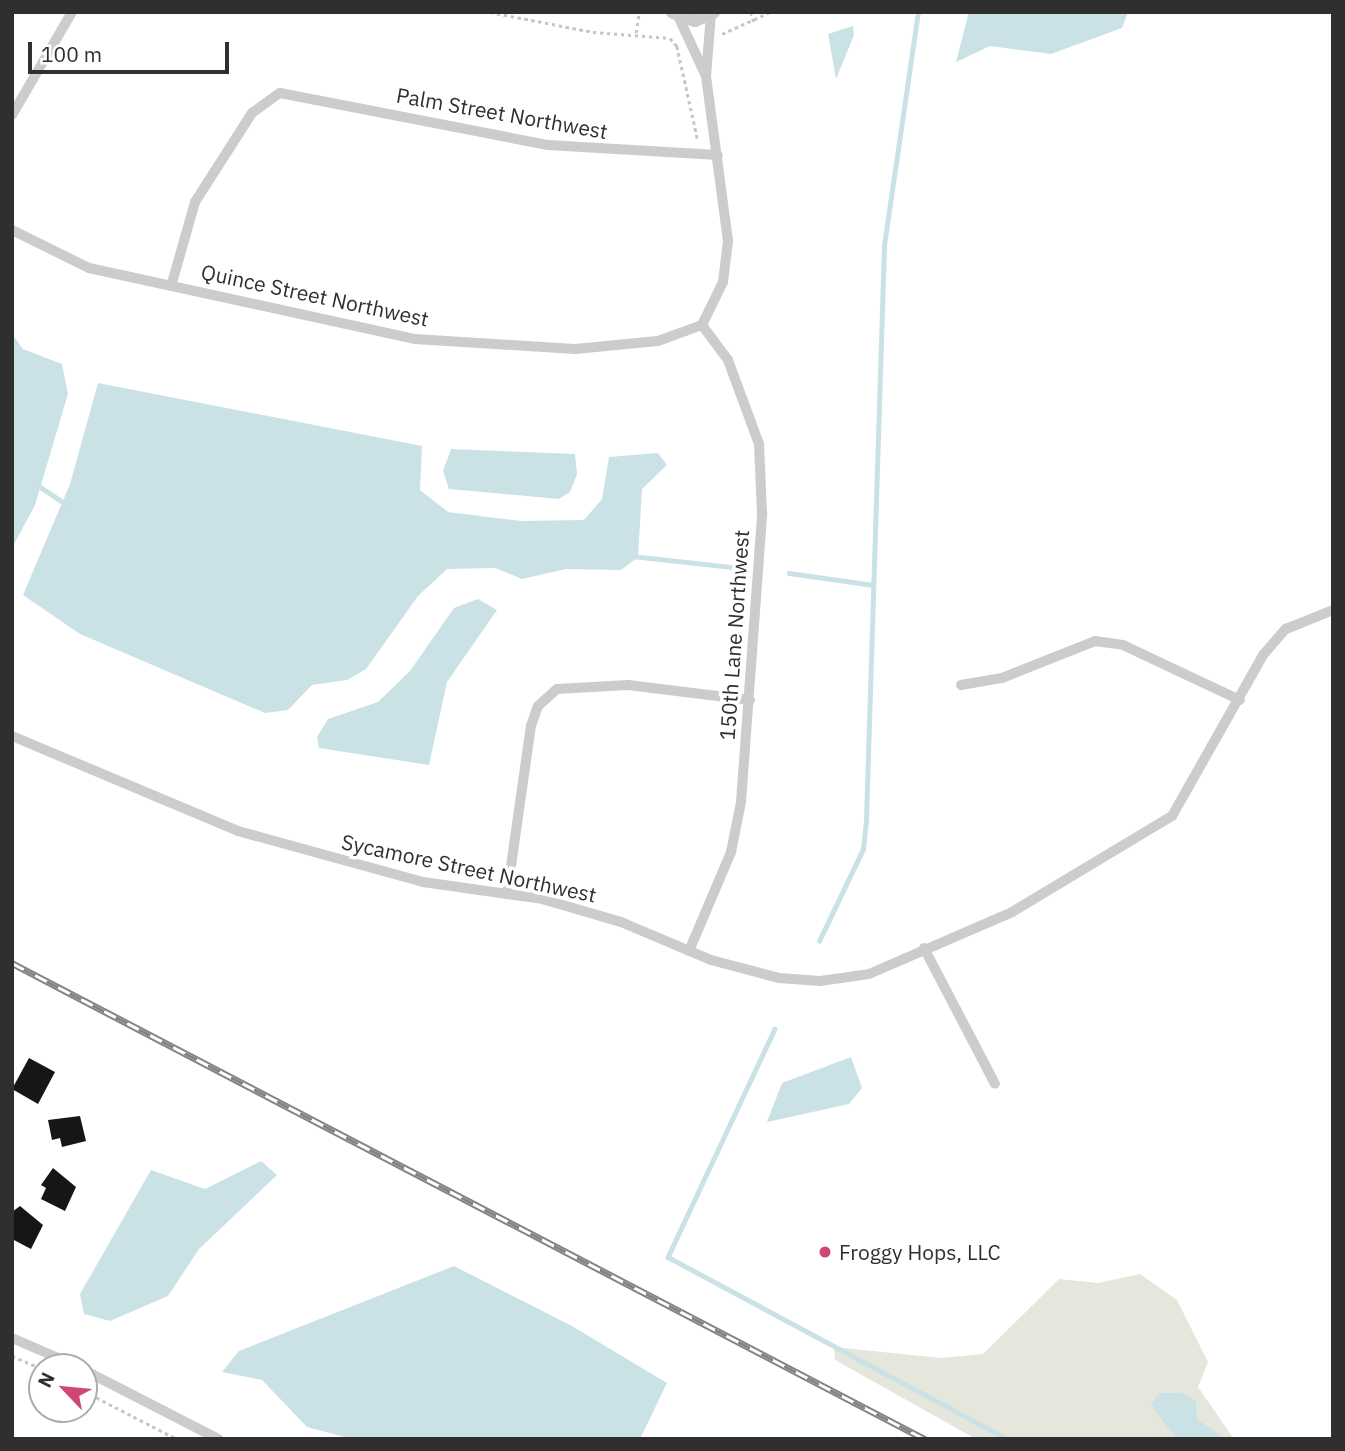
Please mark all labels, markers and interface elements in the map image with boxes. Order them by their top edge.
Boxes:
scale bar [32,28,233,72]
text: 100 m [41,40,102,68]
street label: Palm Street Northwest [394,82,610,144]
street label: Quince Street Northwest [199,259,431,331]
street label: 150th Lane Northwest [714,529,754,741]
street label: Sycamore Street Northwest [339,829,599,907]
place label: Froggy Hops, LLC [839,1239,1000,1265]
marker: Froggy Hops, LLC [817,1244,833,1260]
north arrow [28,1353,98,1423]
text: N [32,1368,60,1391]

